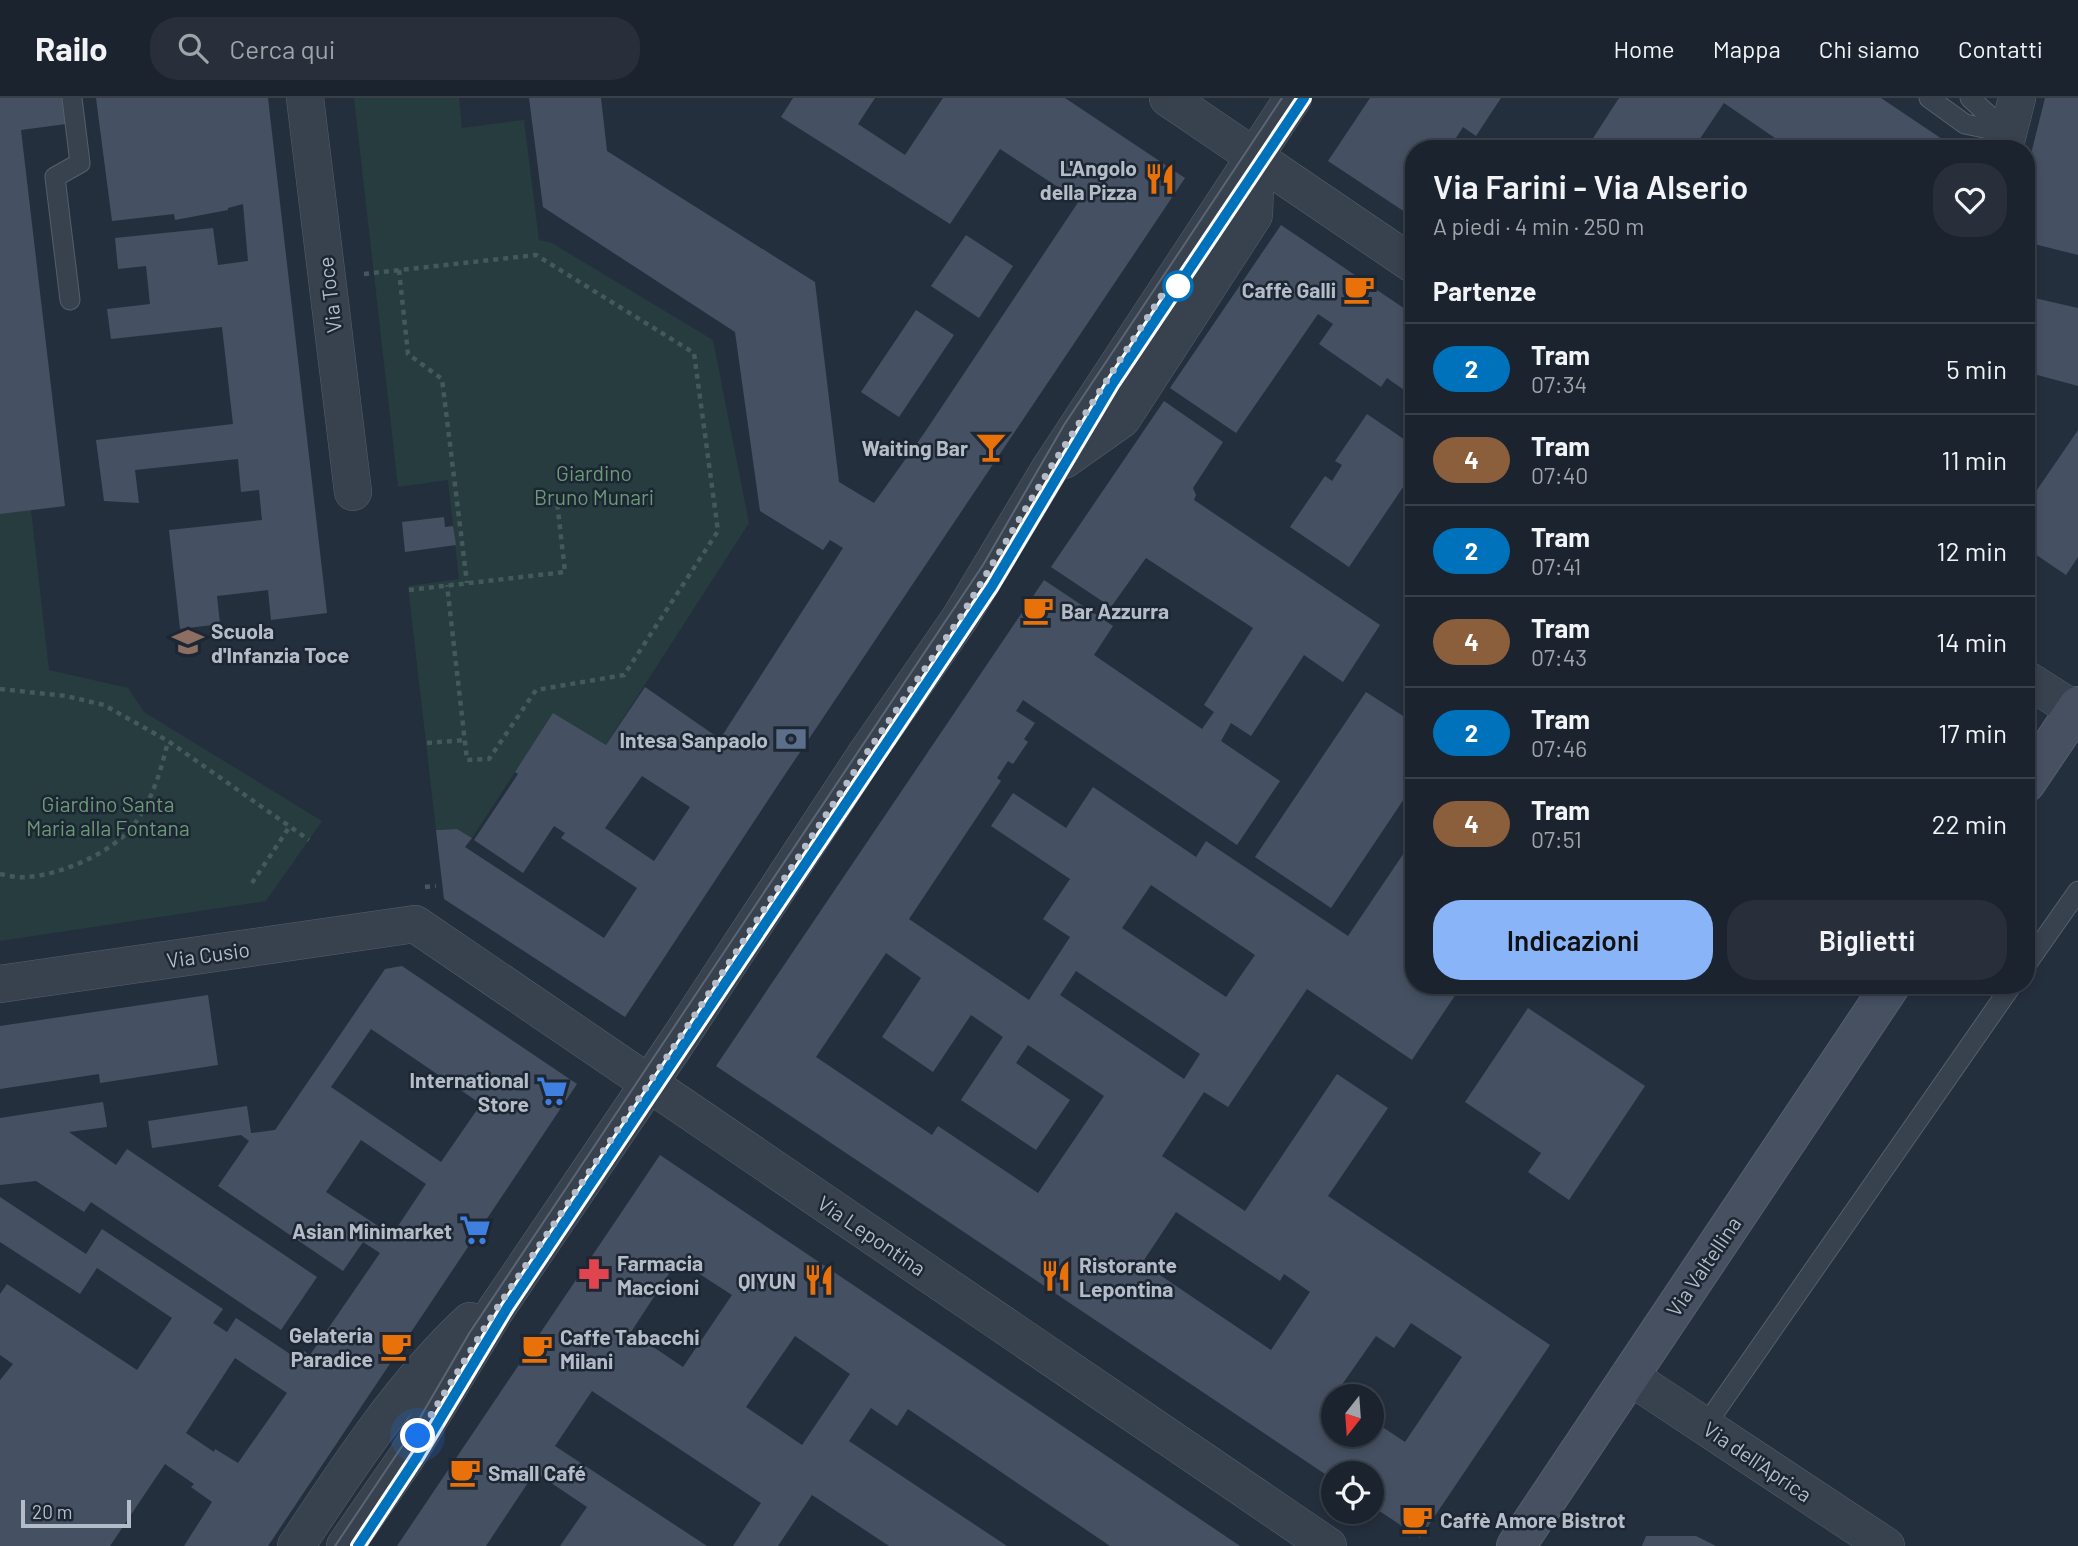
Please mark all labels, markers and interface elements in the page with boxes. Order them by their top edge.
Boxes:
search box [150,17,640,80]
text: Railo [35,28,108,68]
icon: search [174,29,212,67]
text: Cerca qui [230,33,335,64]
text: Home [1613,34,1675,63]
text: Mappa [1713,34,1781,63]
text: Chi siamo [1819,34,1920,63]
text: Contatti [1958,34,2043,63]
place label: L'Angolo della Pizza [1040,155,1137,204]
restaurant icon: L'Angolo della Pizza [1143,162,1177,196]
button: heart [1933,163,2007,237]
text: Via Farini - Via Alserio [1433,166,1748,206]
text: A piedi · 4 min · 250 m [1433,212,1644,240]
street label: Via Toce [312,255,346,335]
unlabelled marker [1163,271,1193,301]
cafe icon: Caffè Galli [1342,272,1376,306]
text: Partenze [1433,275,1536,306]
place label: Caffè Galli [1242,277,1336,302]
text: Tram [1531,339,1590,370]
text: 5 min [1946,353,2007,384]
text: 2 [1465,354,1478,383]
text: 07:34 [1531,370,1587,398]
bar icon: Waiting Bar [974,430,1008,464]
text: Tram [1531,430,1590,461]
place label: Waiting Bar [862,435,968,460]
text: 11 min [1941,444,2007,475]
text: 4 [1464,445,1479,474]
park label: Giardino Bruno Munari [534,460,654,509]
text: 07:40 [1531,461,1588,489]
text: Tram [1531,521,1590,552]
text: 12 min [1937,535,2007,566]
text: 2 [1465,536,1478,565]
text: 07:41 [1531,552,1581,580]
cafe icon: Bar Azzurra [1021,593,1055,627]
place label: Bar Azzurra [1061,598,1169,623]
text: Tram [1531,612,1590,643]
place label: Scuola d'Infanzia Toce [211,618,349,667]
school or university icon: Scuola d'Infanzia Toce [171,625,205,659]
text: 14 min [1936,626,2007,657]
text: 4 [1464,627,1479,656]
text: 07:43 [1531,643,1587,671]
text: Tram [1531,703,1590,734]
text: 17 min [1938,717,2007,748]
text: 2 [1465,718,1478,747]
bank icon: Intesa Sanpaolo [774,722,808,756]
place label: Intesa Sanpaolo [620,727,768,752]
text: 07:46 [1531,734,1587,762]
park label: Giardino Santa Maria alla Fontana [26,791,190,840]
text: Tram [1531,794,1590,825]
text: 22 min [1932,808,2007,839]
text: 4 [1464,809,1479,838]
text: 07:51 [1531,825,1582,853]
button: Indicazioni [1433,900,1713,980]
button: Biglietti [1727,900,2007,980]
street label: Via Cusio [165,936,251,972]
place label: International Store [410,1067,529,1116]
supermarket icon: International Store [535,1074,569,1108]
street label: Via Lepontina [813,1190,931,1280]
street label: Via Valtellina [1660,1211,1746,1321]
supermarket icon: Asian Minimarket [458,1213,492,1247]
place label: Asian Minimarket [292,1218,452,1243]
place label: Farmacia Maccioni [617,1250,703,1299]
place label: Ristorante Lepontina [1079,1252,1177,1301]
pharmacy icon: Farmacia Maccioni [577,1257,611,1291]
restaurant icon: Ristorante Lepontina [1039,1259,1073,1293]
restaurant icon: QIYUN [802,1263,836,1297]
place label: QIYUN [738,1268,796,1293]
place label: Gelateria Paradice [289,1322,373,1371]
place label: Caffe Tabacchi Milani [560,1324,700,1373]
cafe icon: Gelateria Paradice [379,1329,413,1363]
cafe icon: Caffe Tabacchi Milani [520,1331,554,1365]
north arrow [1321,1384,1384,1447]
map controls [1321,1384,1384,1524]
street label: Via dell'Aprica [1699,1416,1817,1506]
your location [400,1418,435,1453]
cafe icon: Small Café [448,1455,482,1489]
place label: Small Café [488,1460,586,1485]
button: locate [1321,1461,1384,1524]
scale bar [21,1497,131,1529]
text: 20 m [32,1500,72,1523]
cafe icon: Caffè Amore Bistrot [1400,1502,1434,1536]
place label: Caffè Amore Bistrot [1440,1507,1626,1532]

